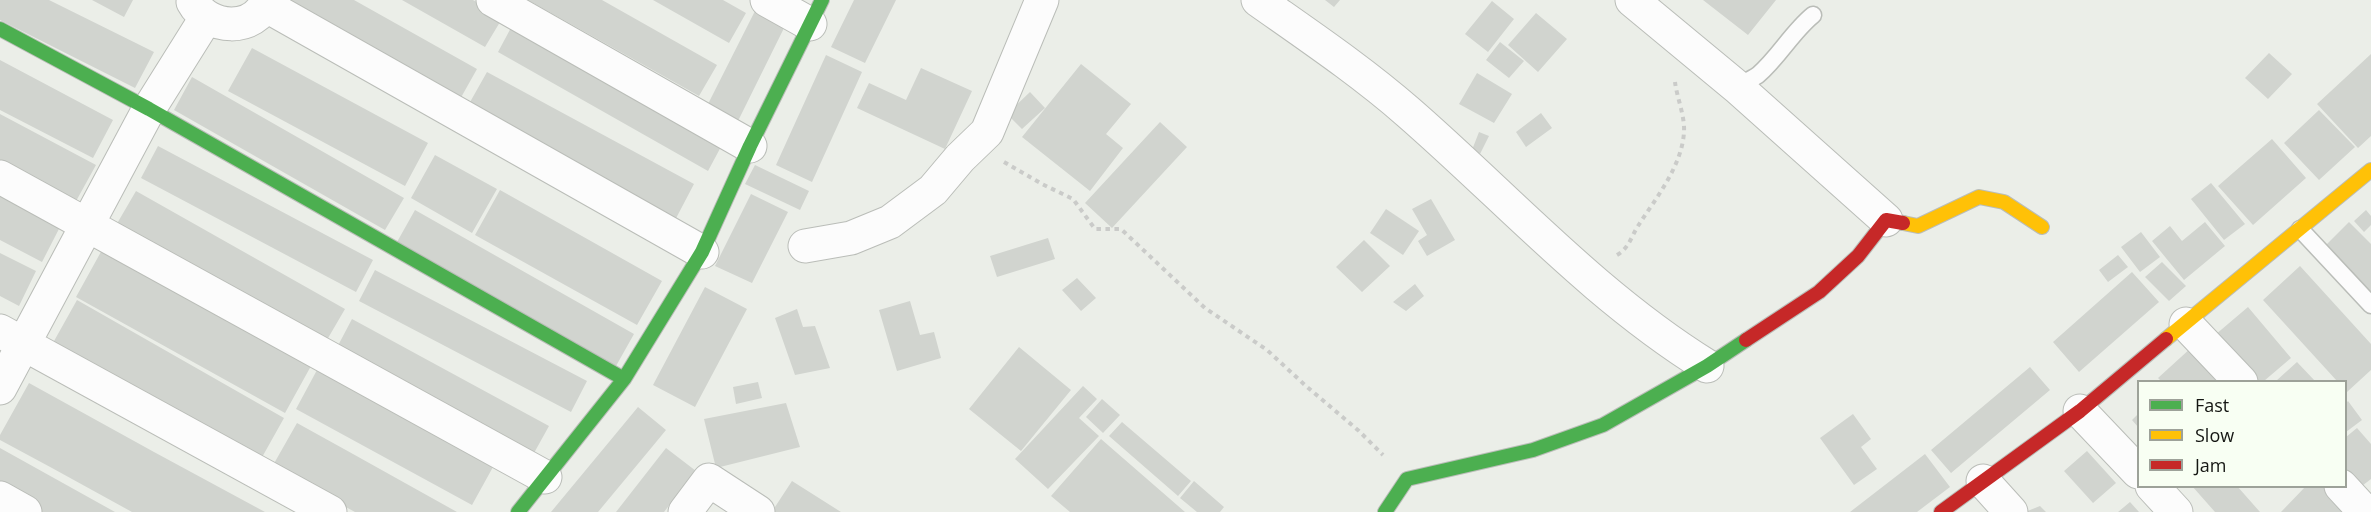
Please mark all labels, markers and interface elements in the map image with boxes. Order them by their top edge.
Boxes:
legend [2137,380,2347,488]
text: Fast [2195,393,2229,417]
text: Slow [2195,423,2234,447]
text: Jam [2195,453,2227,477]

